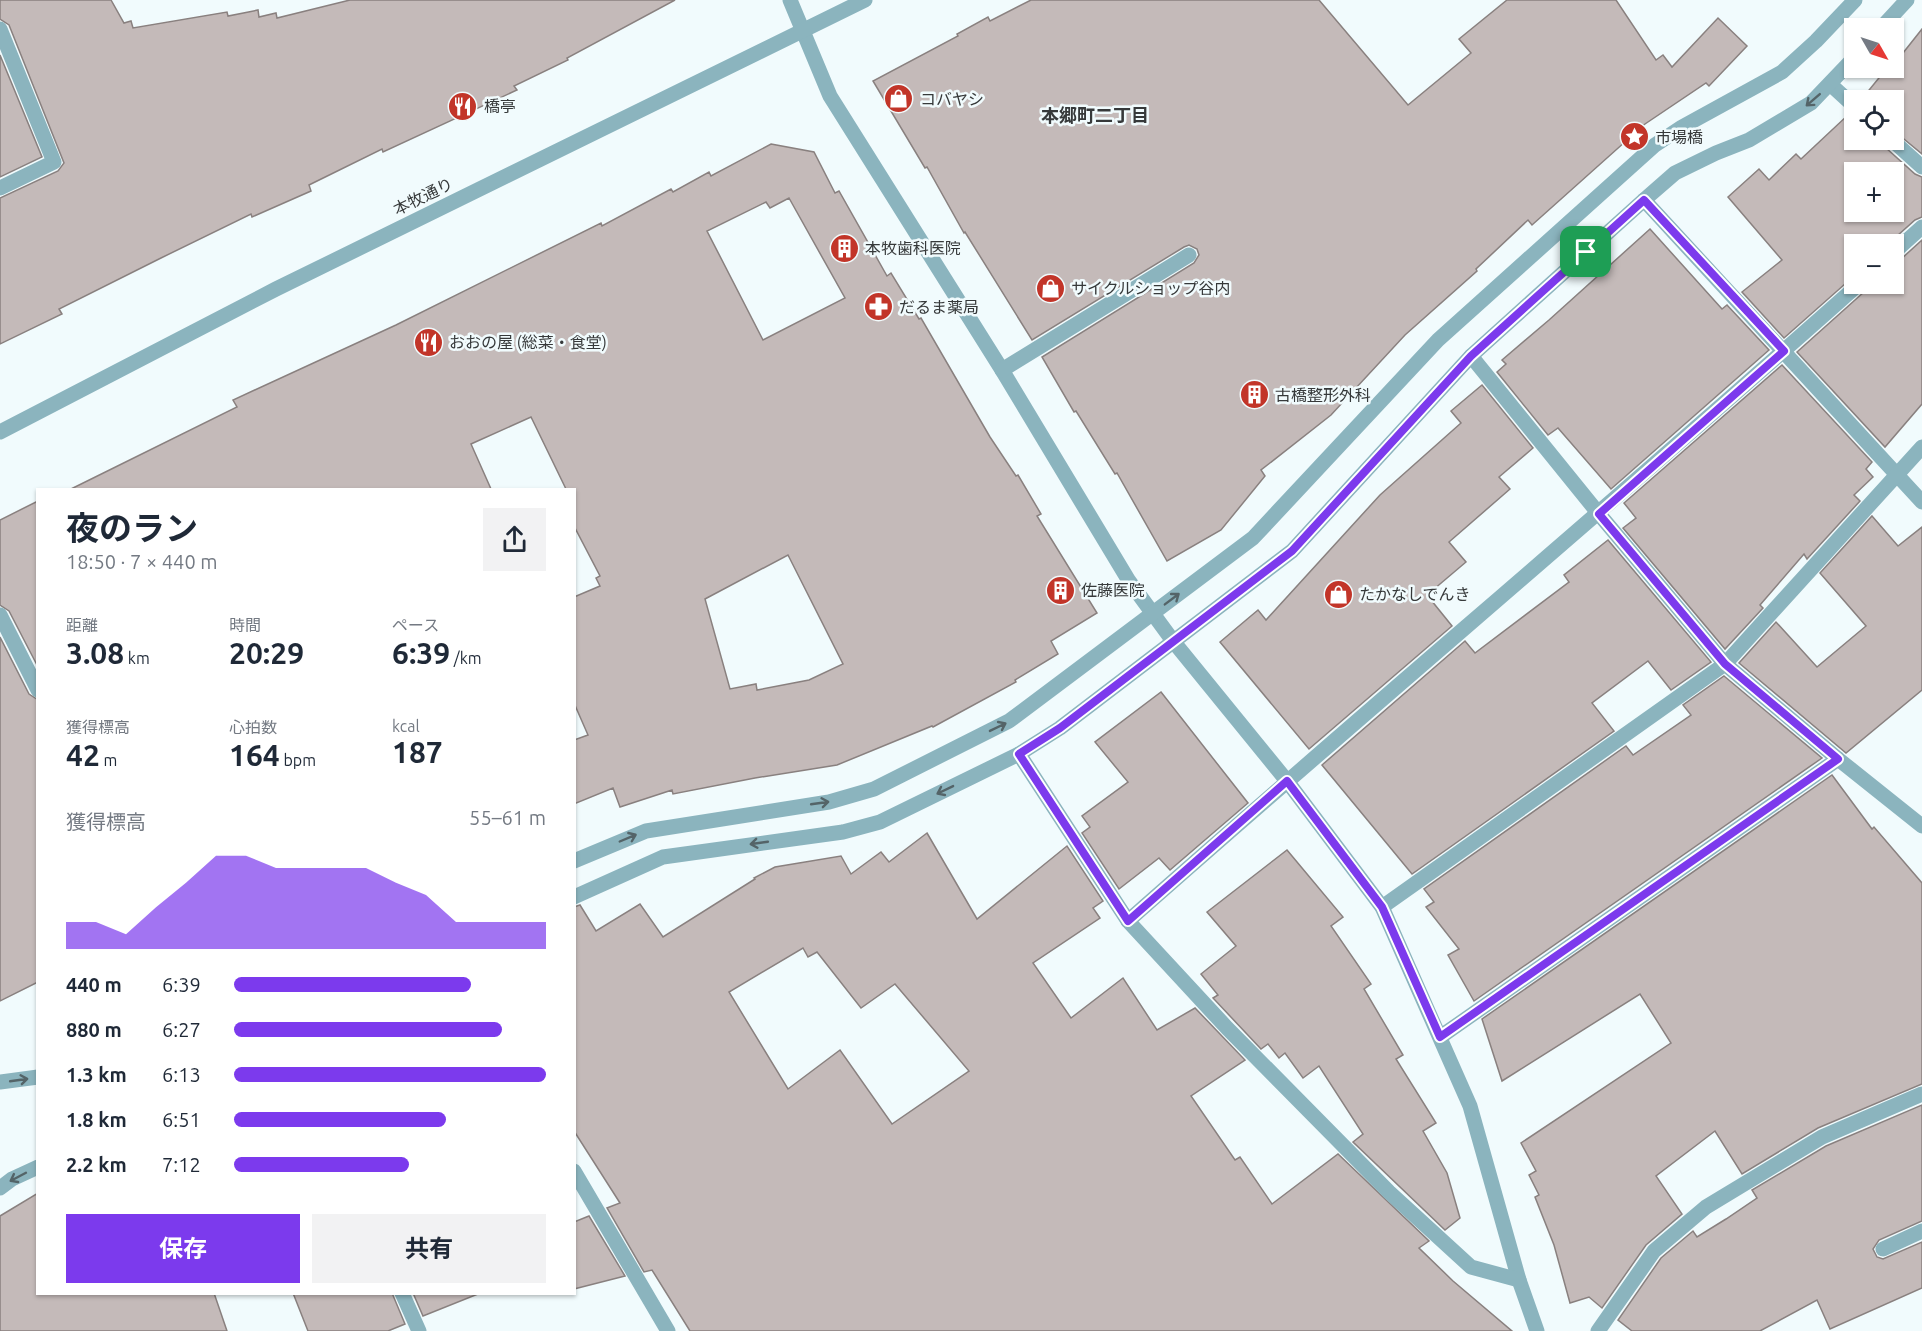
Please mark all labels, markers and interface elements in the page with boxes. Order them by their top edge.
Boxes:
north arrow [1844,18,1904,78]
map controls [1844,18,1904,294]
shop icon: コバヤシ [883,83,915,115]
restaurant icon: 橋亭 [447,90,479,122]
place label: コバヤシ [920,90,984,108]
button: locate [1844,90,1904,150]
one-way arrow [1806,93,1821,107]
place label: 橋亭 [484,97,516,115]
district label: 本郷町二丁目 [1041,105,1149,125]
place icon: 市場橋 [1618,121,1650,153]
place label: 市場橋 [1655,128,1703,146]
button: + [1844,162,1904,222]
street label: 本牧通り [390,174,456,218]
pin [1560,226,1611,277]
building icon: 本牧歯科医院 [828,232,860,264]
button: − [1844,234,1904,294]
icon: arrive [1569,235,1602,268]
place label: 本牧歯科医院 [865,239,961,257]
shop icon: サイクルショップ谷内 [1034,272,1066,304]
place label: サイクルショップ谷内 [1071,279,1230,297]
pharmacy icon: だるま薬局 [862,291,894,323]
place label: だるま薬局 [899,298,979,316]
restaurant icon: おおの屋 (総菜・食堂) [412,326,444,358]
place label: おおの屋 (総菜・食堂) [449,333,607,352]
building icon: 古橋整形外科 [1238,379,1270,411]
place label: 古橋整形外科 [1275,386,1371,404]
button: share [483,508,546,571]
text: 夜のラン [66,509,198,546]
text: 18:50 · 7 × 440 m [66,550,218,573]
building icon: 佐藤医院 [1044,574,1076,606]
shop icon: たかなしでんき [1322,578,1354,610]
place label: 佐藤医院 [1081,581,1145,599]
place label: たかなしでんき [1359,585,1471,603]
one-way arrow [1164,593,1180,606]
text: 距離 [66,616,98,634]
text: 時間 [229,616,261,634]
text: ペース [392,616,439,634]
text: 3.08 [66,636,124,670]
text: 20:29 [229,636,304,670]
text: 6:39 [392,636,450,670]
text: km [124,649,150,667]
text: /km [450,649,482,667]
text: kcal [392,717,420,735]
text: 獲得標高 [66,718,130,736]
text: 心拍数 [229,718,277,736]
one-way arrow [989,720,1007,732]
text: 187 [392,735,443,769]
text: 42 [66,738,100,772]
text: 164 [229,738,280,772]
text: m [100,751,117,769]
text: bpm [280,751,316,769]
one-way arrow [936,785,954,797]
one-way arrow [809,798,829,809]
text: 55–61 m [469,806,546,829]
text: 獲得標高 [66,810,146,833]
one-way arrow [619,832,637,843]
one-way arrow [750,838,770,849]
text: 440 m [66,973,122,996]
text: 6:39 [162,973,201,996]
text: 880 m [66,1018,122,1041]
text: 6:27 [162,1018,201,1041]
text: 1.3 km [66,1063,127,1086]
text: 6:13 [162,1063,201,1086]
one-way arrow [8,1074,28,1085]
text: 1.8 km [66,1108,127,1131]
text: 6:51 [162,1108,201,1131]
text: 2.2 km [66,1153,127,1176]
text: 7:12 [162,1153,201,1176]
one-way arrow [10,1171,27,1183]
button: 保存 [66,1214,300,1283]
button: 共有 [312,1214,546,1283]

